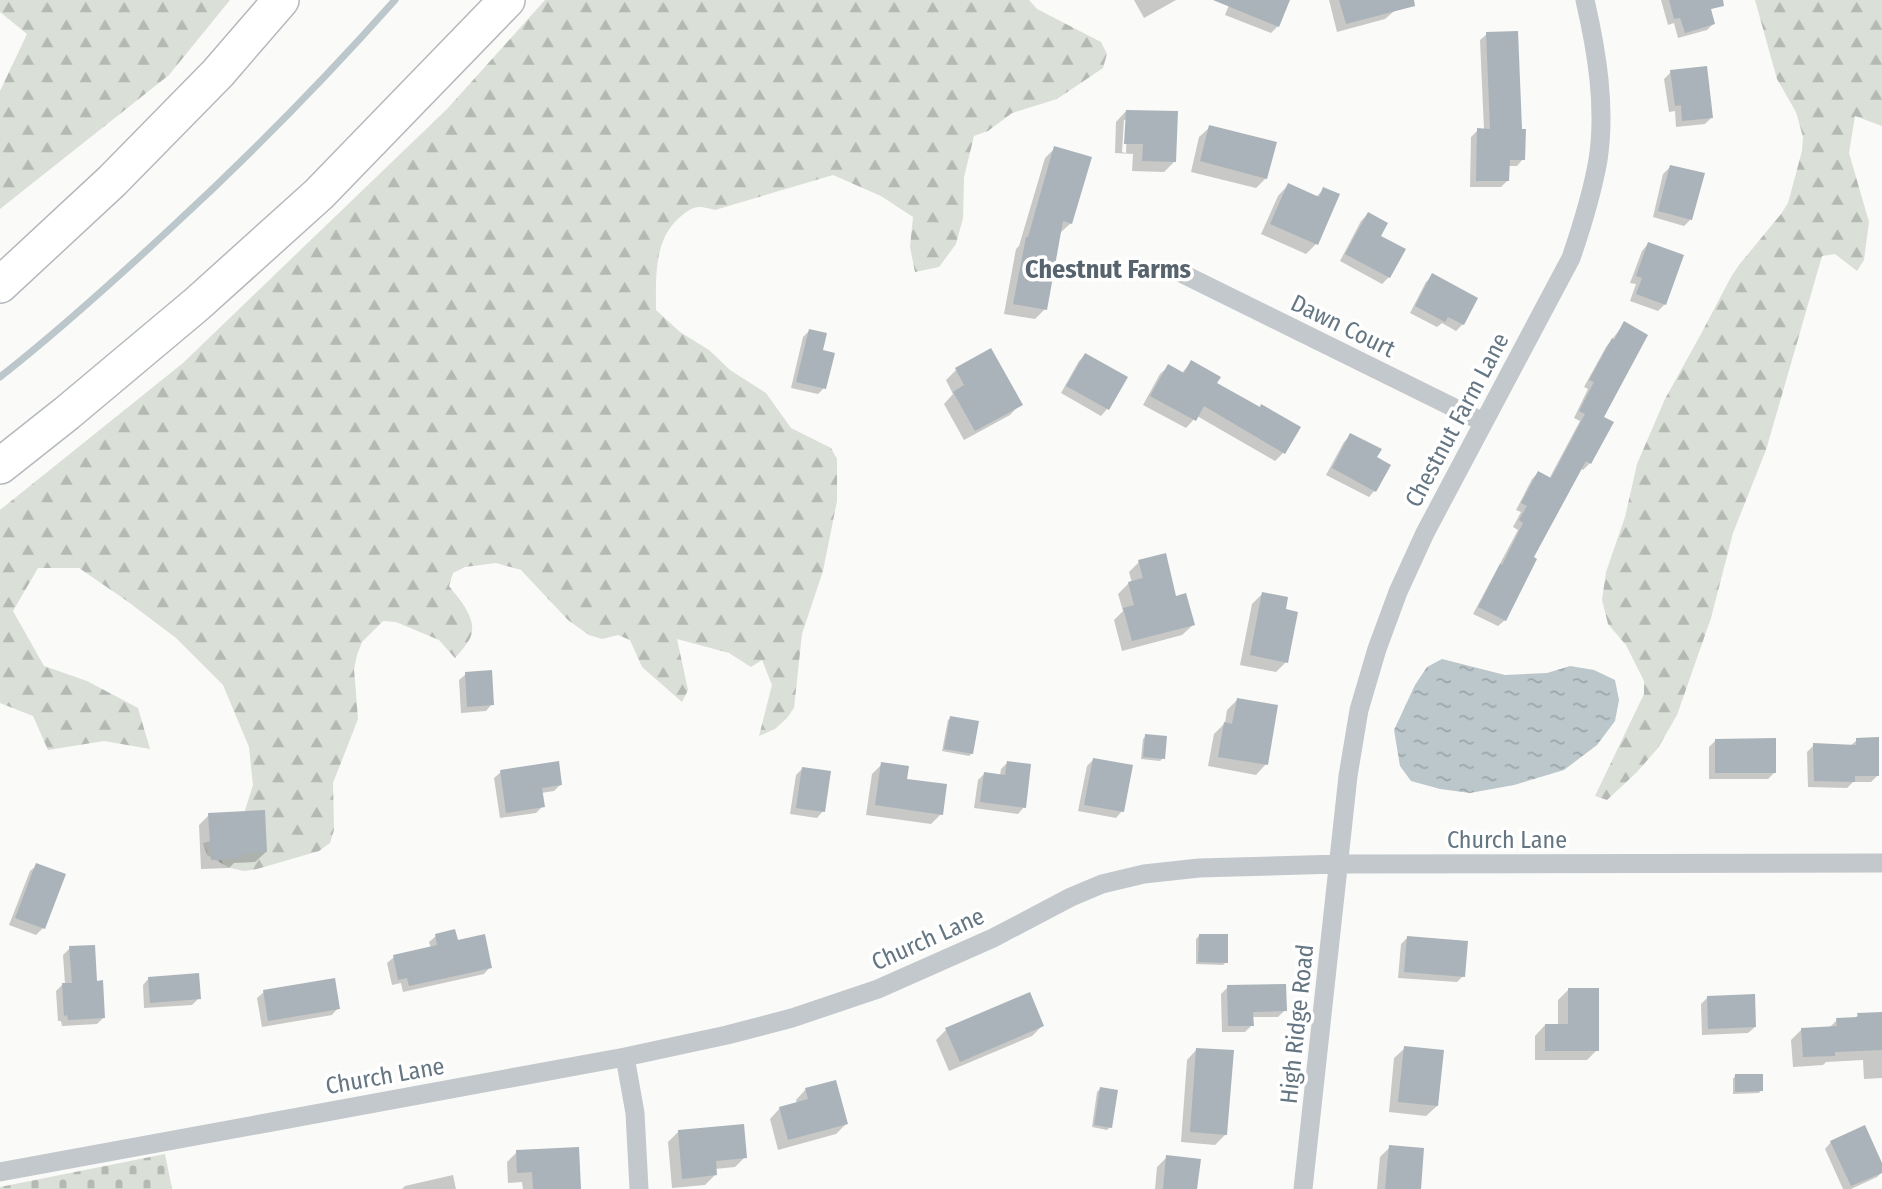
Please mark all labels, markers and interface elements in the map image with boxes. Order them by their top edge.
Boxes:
district label: Chestnut Farms [1025,254,1191,285]
street label: Dawn Court [1286,289,1400,363]
street label: Chestnut Farm Lane [1399,328,1515,512]
street label: Church Lane [1447,826,1567,854]
street label: Church Lane [867,902,989,976]
street label: High Ridge Road [1275,943,1319,1105]
street label: Church Lane [323,1052,447,1100]

